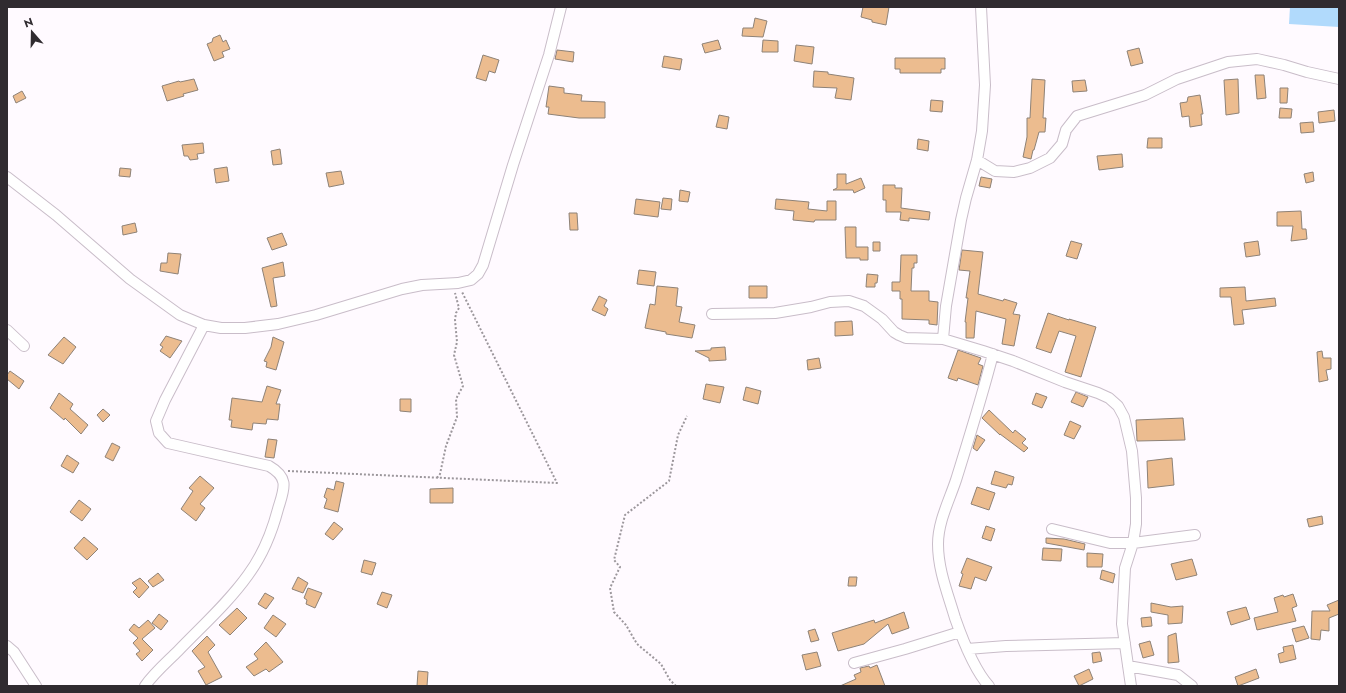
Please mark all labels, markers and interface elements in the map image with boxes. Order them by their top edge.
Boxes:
north arrow [12,12,52,52]
text: N [22,14,35,32]

